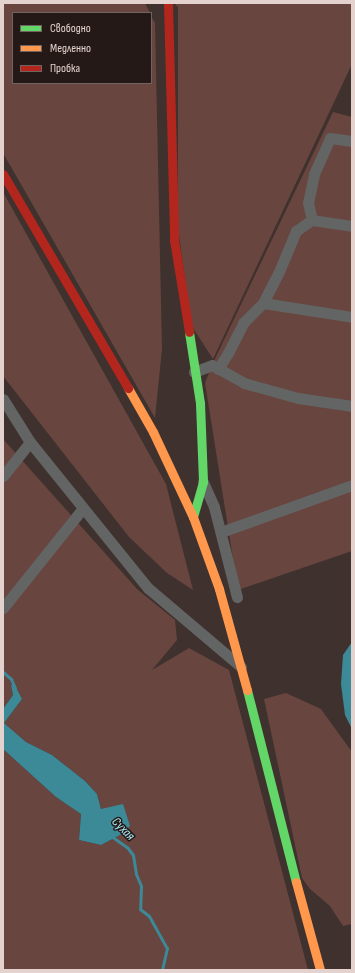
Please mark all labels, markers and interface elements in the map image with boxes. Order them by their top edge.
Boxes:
legend [12,12,152,84]
text: Свободно [50,21,91,36]
text: Медленно [50,41,91,56]
text: Пробка [50,61,80,76]
water label: Сухая [108,814,138,844]

